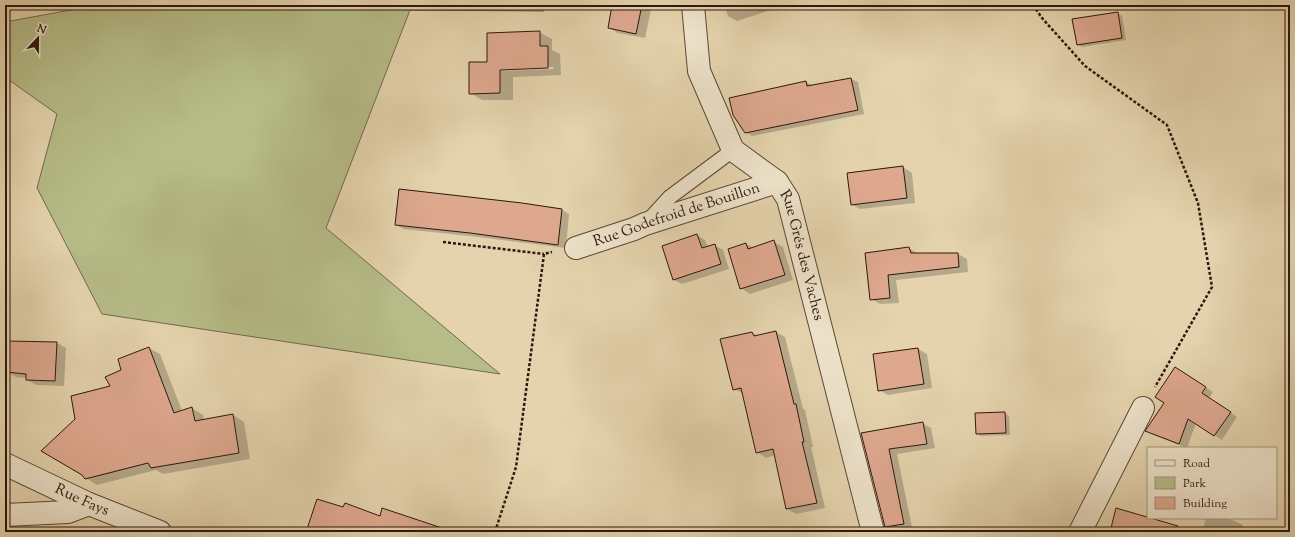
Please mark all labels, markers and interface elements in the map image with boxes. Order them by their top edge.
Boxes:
north arrow [18,18,58,58]
text: N [33,20,49,39]
street label: Rue Godefroid de Bouillon [591,178,763,252]
street label: Rue Grés des Vaches [774,186,829,323]
legend [1147,447,1277,519]
text: Road [1183,455,1210,473]
text: Park [1183,475,1206,493]
street label: Rue Fays [51,479,112,521]
text: Building [1183,495,1227,513]

